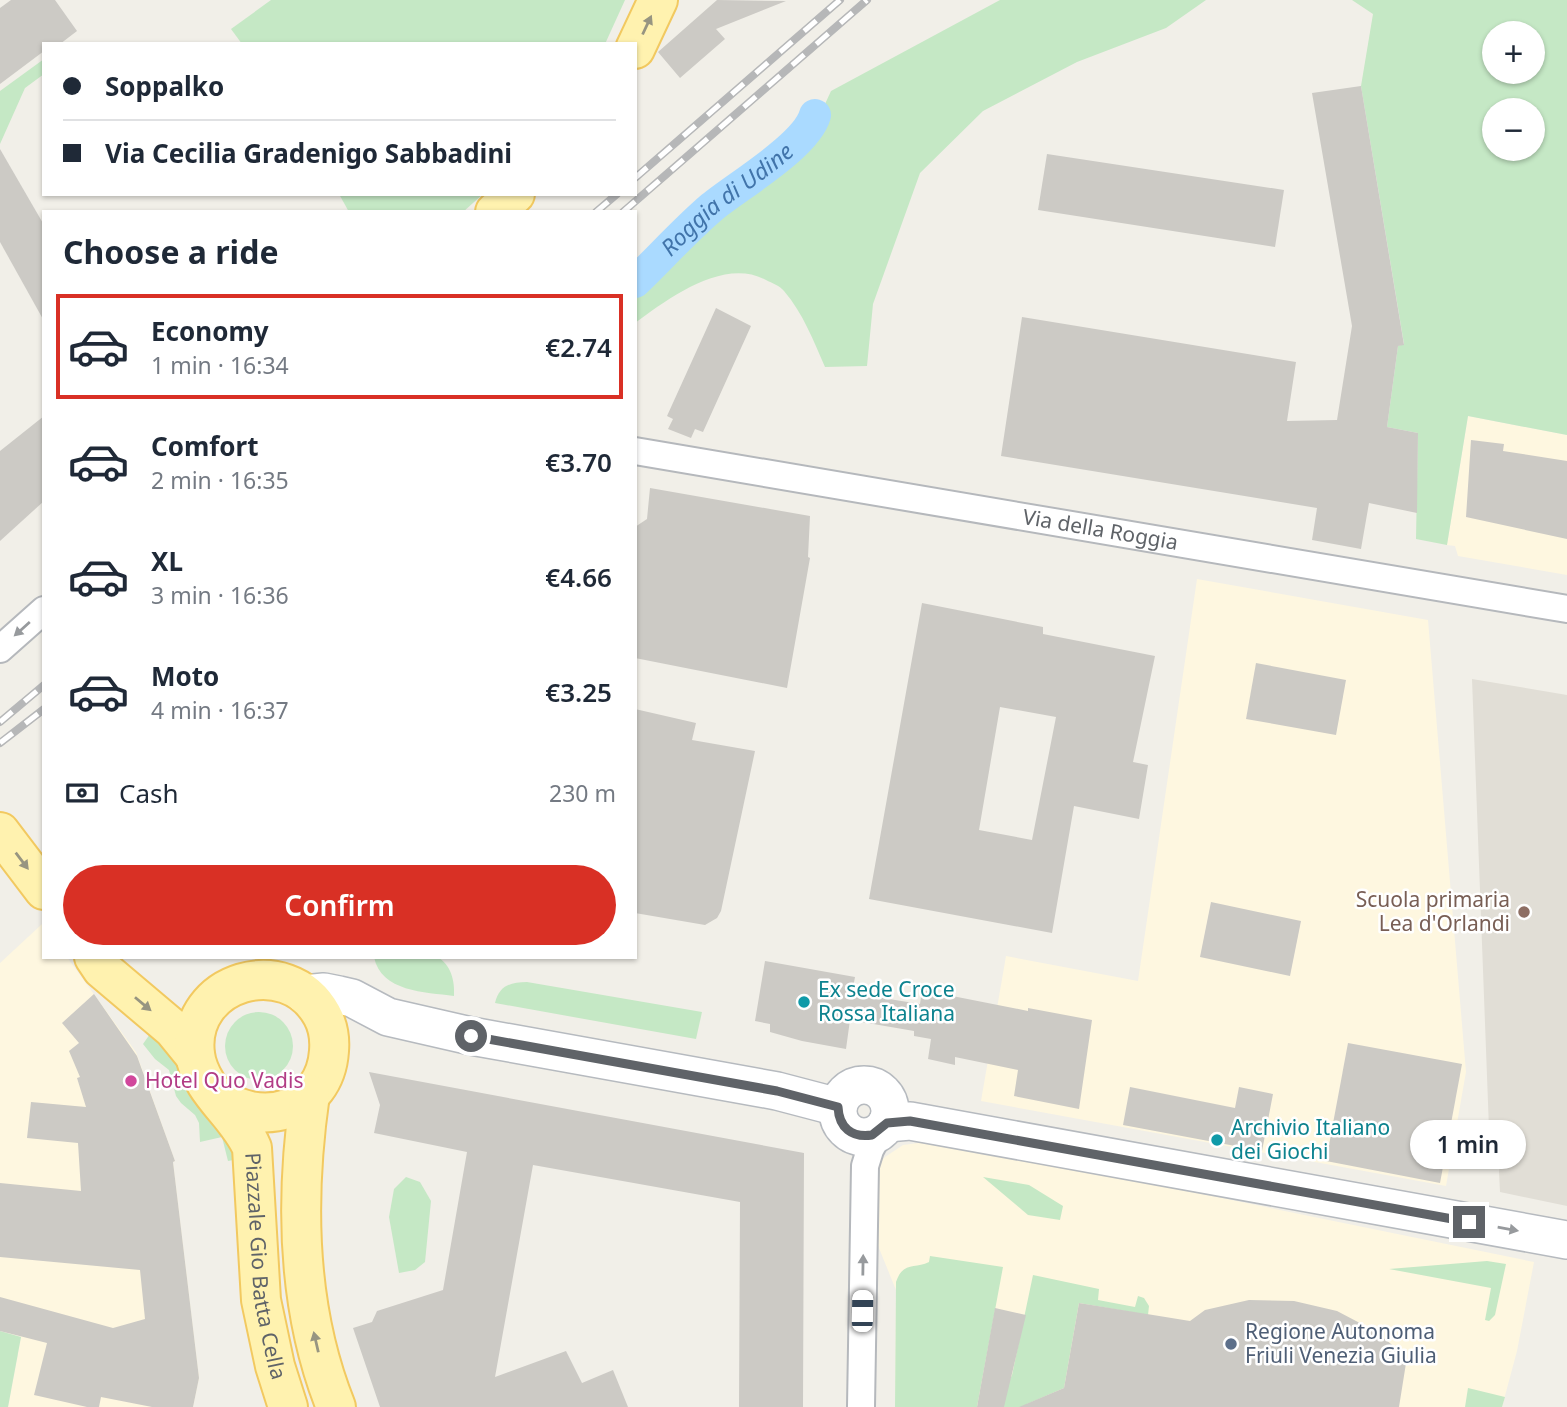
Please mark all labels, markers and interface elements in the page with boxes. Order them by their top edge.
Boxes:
one-way arrow [641,15,653,35]
map controls [1482,21,1545,161]
button: + [1482,21,1545,84]
text: Soppalko [105,68,224,104]
button: − [1482,98,1545,161]
text: Via Cecilia Gradenigo Sabbadini [105,135,512,171]
water label: Roggia di Udine [653,135,800,262]
text: Choose a ride [63,230,279,273]
text: Economy [151,313,269,349]
icon: car [67,315,130,378]
text: €2.74 [545,329,612,365]
text: 1 min · 16:34 [151,349,289,381]
text: Comfort [151,428,259,464]
icon: car [67,430,130,493]
text: €3.70 [545,444,612,480]
text: 2 min · 16:35 [151,464,289,496]
street label: Via della Roggia [1021,502,1180,556]
text: XL [151,543,183,579]
icon: car [67,545,130,608]
text: €4.66 [545,559,612,595]
text: 3 min · 16:36 [151,579,289,611]
one-way arrow [13,621,31,637]
text: Moto [151,658,219,694]
icon: car [67,660,130,723]
text: €3.25 [545,674,612,710]
text: 4 min · 16:37 [151,694,289,726]
icon: cash [63,774,101,812]
text: Cash [119,775,179,811]
text: 230 m [549,777,616,809]
one-way arrow [15,852,29,871]
button: Confirm [63,865,616,945]
place label: Scuola primaria Lea d'Orlandi [1356,885,1510,937]
marker: Scuola primaria Lea d'Orlandi [1516,904,1532,920]
place label: Ex sede Croce Rossa Italiana [818,975,955,1027]
marker: Ex sede Croce Rossa Italiana [796,994,812,1010]
one-way arrow [135,996,152,1011]
route start [455,1020,487,1052]
place label: Hotel Quo Vadis [145,1066,303,1094]
marker: Hotel Quo Vadis [123,1073,139,1089]
place label: Archivio Italiano dei Giochi [1231,1113,1390,1165]
callout: 1 min [1411,1120,1527,1170]
text: 1 min [1437,1128,1499,1160]
marker: Archivio Italiano dei Giochi [1209,1132,1225,1148]
street label: Piazzale Gio Batta Cella [239,1152,293,1383]
route end [1453,1206,1485,1238]
one-way arrow [1497,1224,1519,1235]
one-way arrow [857,1254,868,1276]
car [852,1290,873,1332]
place label: Regione Autonoma Friuli Venezia Giulia [1245,1317,1437,1369]
one-way arrow [310,1331,321,1353]
marker: Regione Autonoma Friuli Venezia Giulia [1223,1336,1239,1352]

